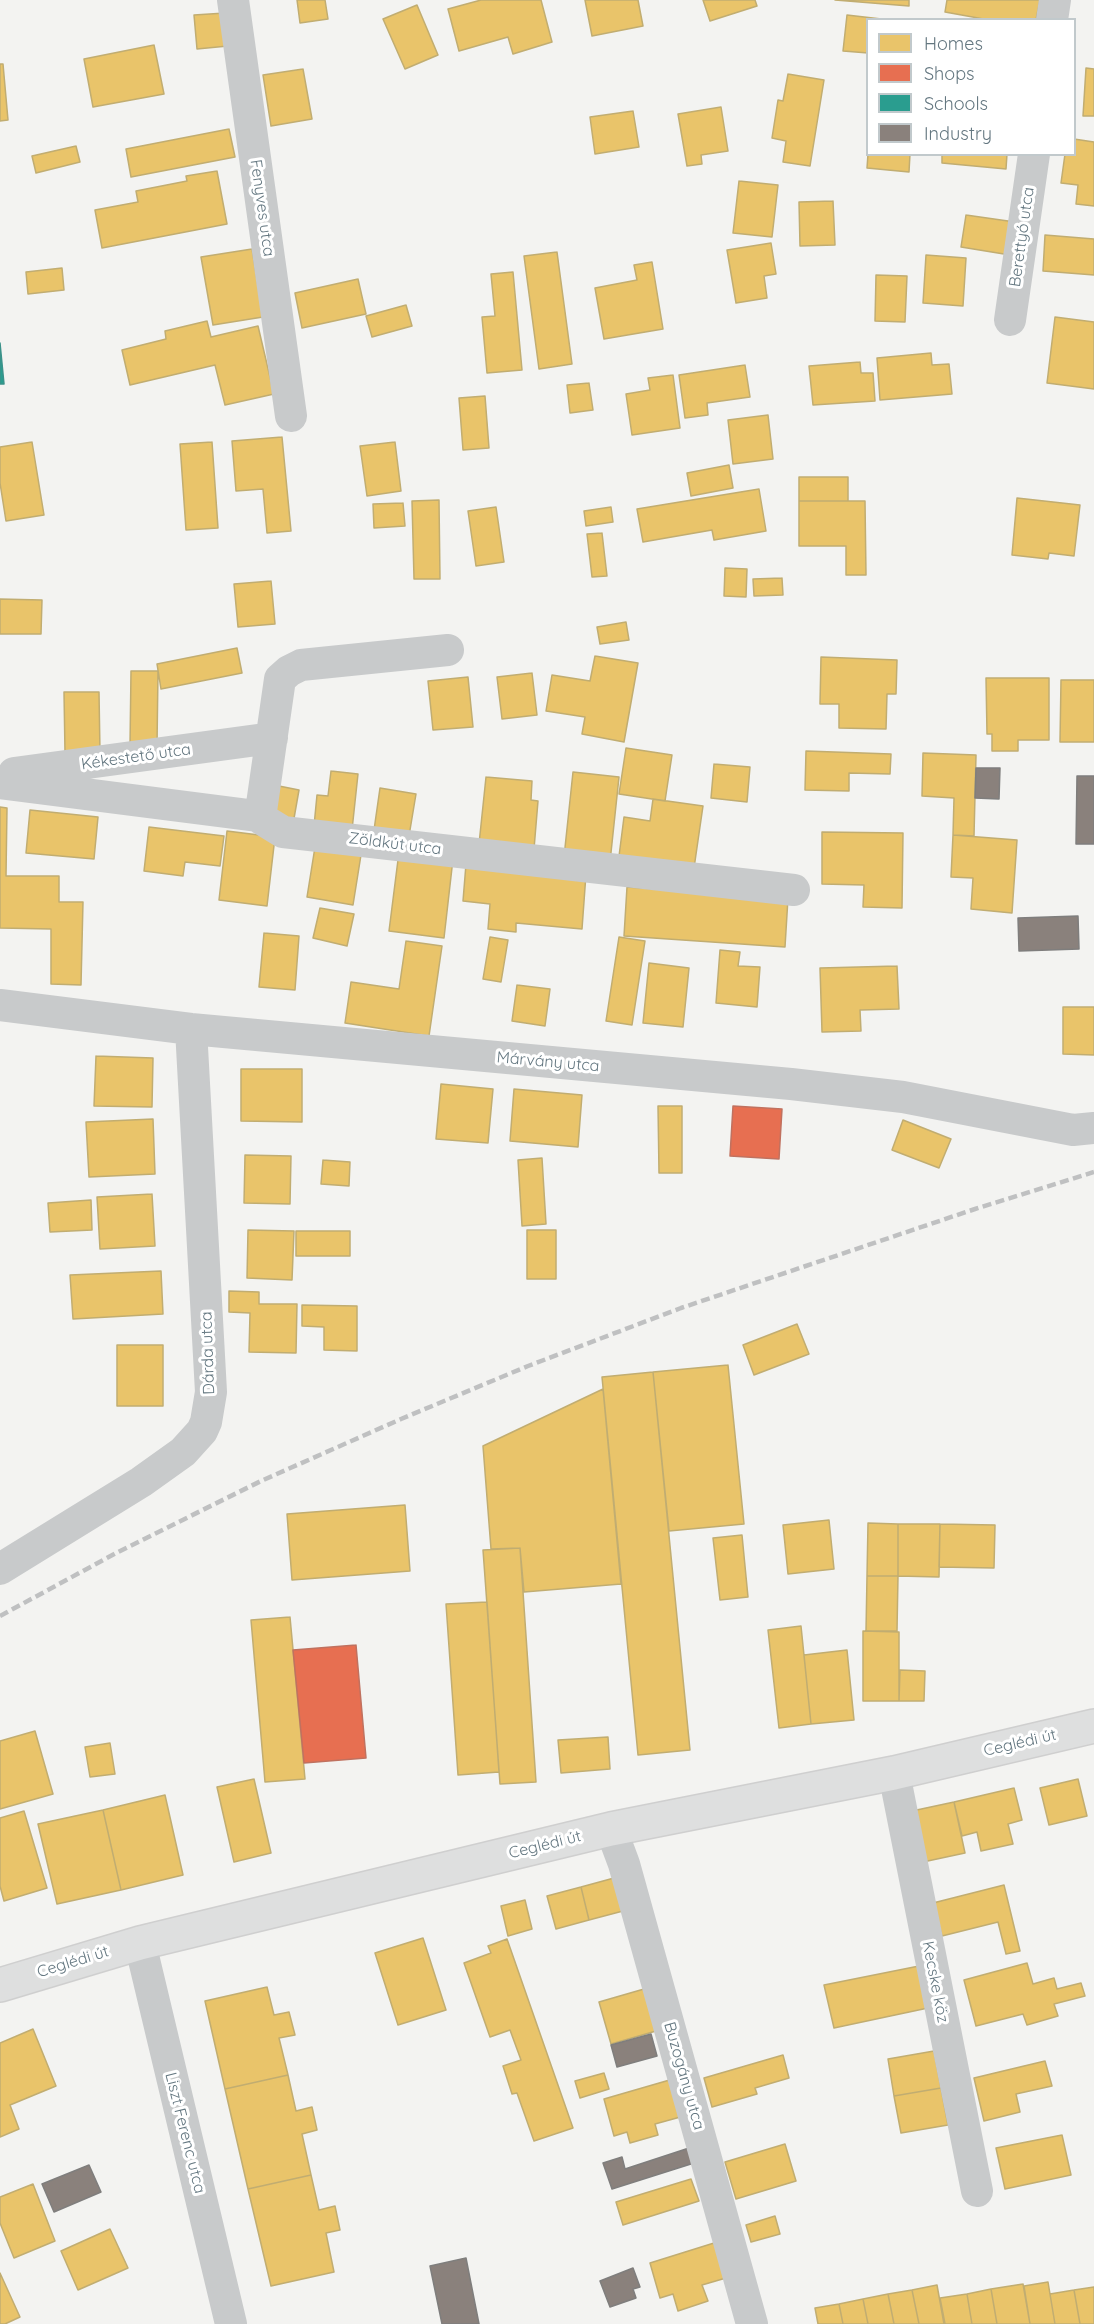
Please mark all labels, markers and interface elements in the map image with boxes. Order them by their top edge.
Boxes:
legend [866,18,1076,156]
text: Homes [924,32,983,55]
text: Shops [924,62,975,85]
text: Schools [924,92,988,115]
text: Industry [924,122,992,145]
street label: Fenyves utca [246,158,278,258]
street label: Berettyó utca [1005,186,1039,288]
street label: Kékestető utca [80,740,192,774]
street label: Zöldkút utca [348,829,442,859]
street label: Márvány utca [496,1048,600,1076]
street label: Dárda utca [197,1311,219,1395]
street label: Ceglédi út [982,1725,1058,1761]
street label: Ceglédi út [507,1827,583,1863]
street label: Kecske köz [918,1940,952,2024]
street label: Ceglédi út [35,1942,111,1982]
street label: Buzogány utca [659,2020,709,2132]
street label: Liszt Ferenc utca [161,2071,209,2195]

